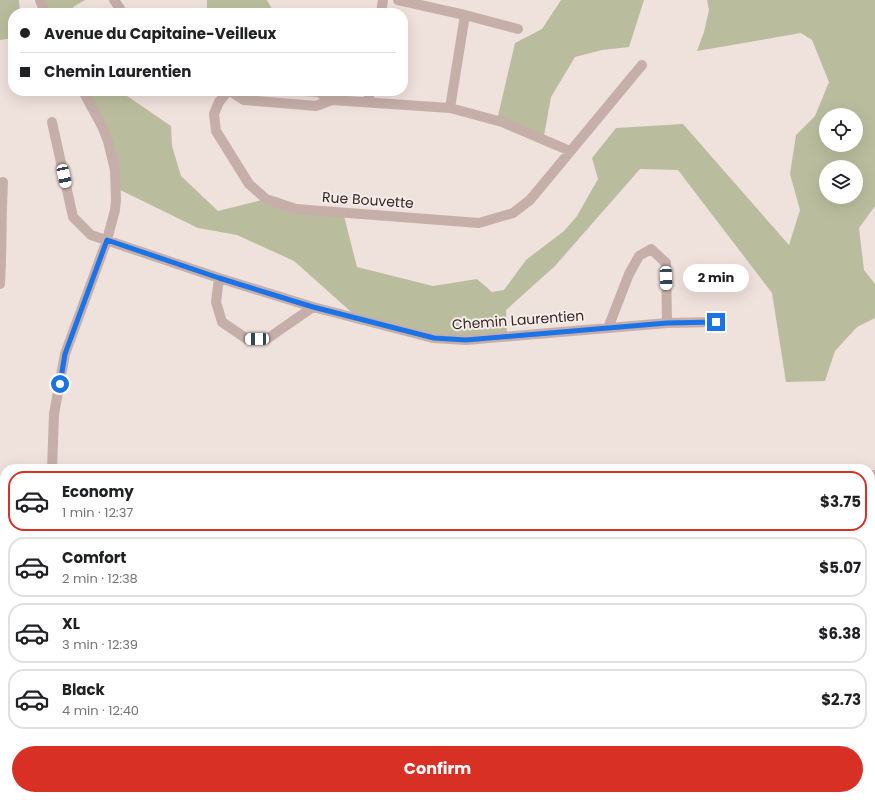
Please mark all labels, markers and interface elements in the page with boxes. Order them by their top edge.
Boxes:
text: Avenue du Capitaine-Veilleux [44,23,276,44]
text: Chemin Laurentien [44,61,191,82]
map controls [819,108,863,204]
button: locate [819,108,863,152]
button: layers [819,160,863,204]
car [56,163,72,189]
street label: Rue Bouvette [322,187,415,213]
callout: 2 min [683,264,749,292]
car [660,266,672,290]
text: 2 min [698,268,734,287]
street label: Chemin Laurentien [451,305,585,335]
route end [707,313,725,331]
car [245,333,269,345]
route start [51,375,69,393]
text: Economy [62,481,134,502]
icon: car [14,483,50,519]
text: $3.75 [820,491,861,512]
text: 1 min · 12:37 [62,503,133,522]
text: Comfort [62,547,126,568]
icon: car [14,549,50,585]
text: $5.07 [819,557,861,578]
text: 2 min · 12:38 [62,569,138,588]
text: XL [62,613,80,634]
icon: car [14,615,50,651]
text: $6.38 [819,623,861,644]
text: 3 min · 12:39 [62,635,138,654]
text: Black [62,679,105,700]
icon: car [14,681,50,717]
text: $2.73 [821,689,861,710]
text: 4 min · 12:40 [62,701,139,720]
button: Confirm [12,746,863,792]

